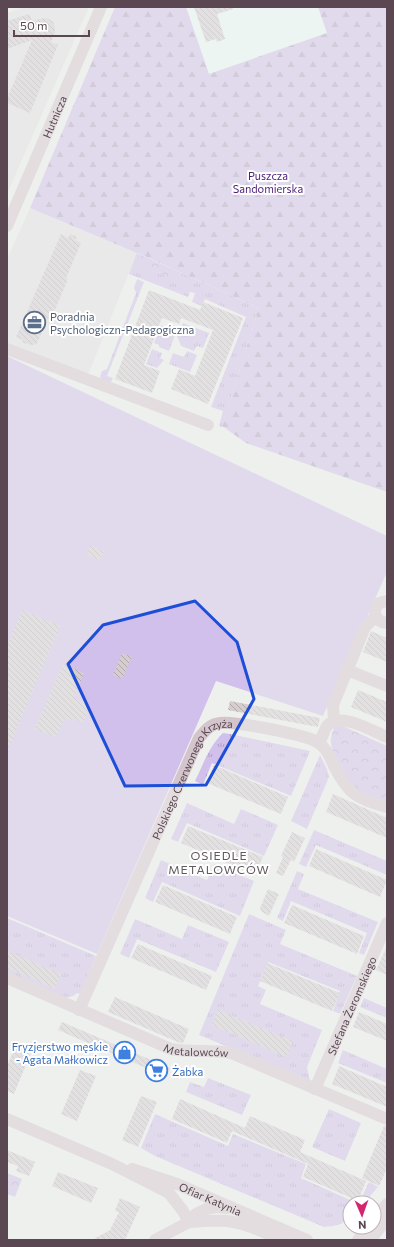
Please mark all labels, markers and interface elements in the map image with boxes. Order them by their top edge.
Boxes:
scale bar [14,12,89,38]
text: 50 m [20,18,48,32]
street label: Hutnicza [39,94,69,140]
park label: Puszcza Sandomierska [233,169,303,195]
office icon: Poradnia Psychologiczn-Pedagogiczna [21,309,47,335]
place label: Poradnia Psychologiczn-Pedagogiczna [50,310,194,336]
street label: Polskiego Czerwonego Krzyża [149,716,233,841]
district label: OSIEDLE METALOWCÓW [168,848,270,876]
street label: Stefana Żeromskiego [324,954,379,1057]
shop icon: Fryzjerstwo męskie - Agata Małkowicz [111,1039,137,1065]
place label: Fryzjerstwo męskie - Agata Małkowicz [12,1040,109,1066]
street label: Metalowców [162,1040,230,1059]
supermarket icon: Żabka [144,1058,170,1084]
place label: Żabka [172,1064,203,1078]
street label: Ofiar Katynia [177,1179,244,1218]
north arrow [342,1195,382,1235]
text: N [358,1219,367,1232]

